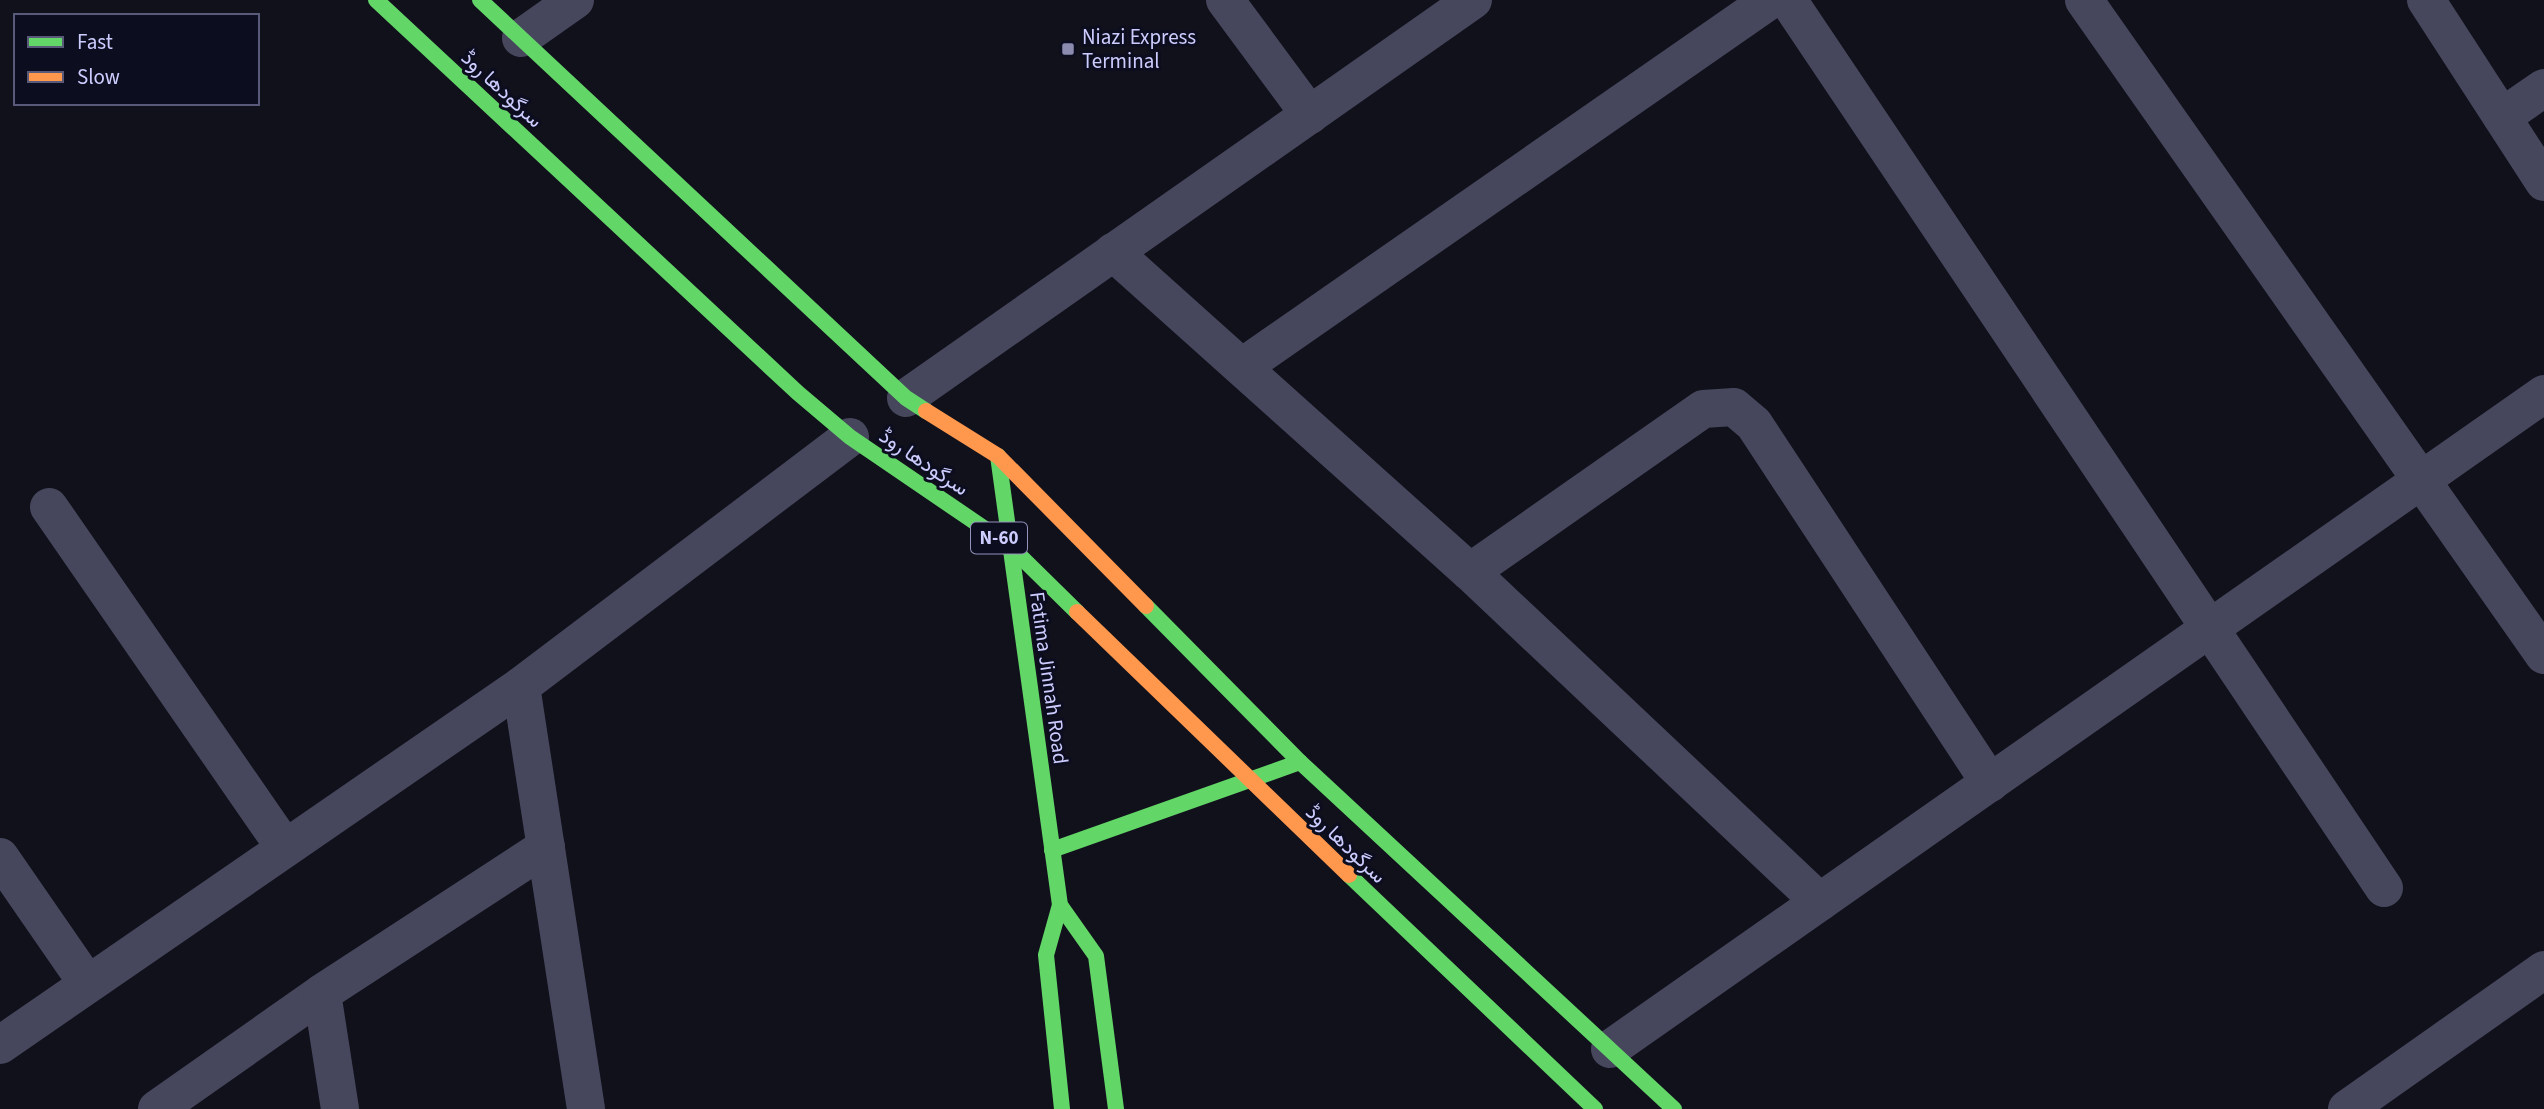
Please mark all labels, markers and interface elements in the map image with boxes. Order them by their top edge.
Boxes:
legend [14,14,259,105]
place label: Niazi Express Terminal [1082,22,1196,76]
text: Fast [77,27,113,57]
marker: Niazi Express Terminal [1060,41,1076,57]
street label: سرگودھا روڈ [454,43,550,135]
text: Slow [77,62,120,92]
street label: سرگودھا روڈ [873,421,975,503]
road number: N-60 [971,523,1027,554]
street label: Fatima Jinnah Road [1022,590,1076,766]
street label: سرگودھا روڈ [1299,798,1393,890]

